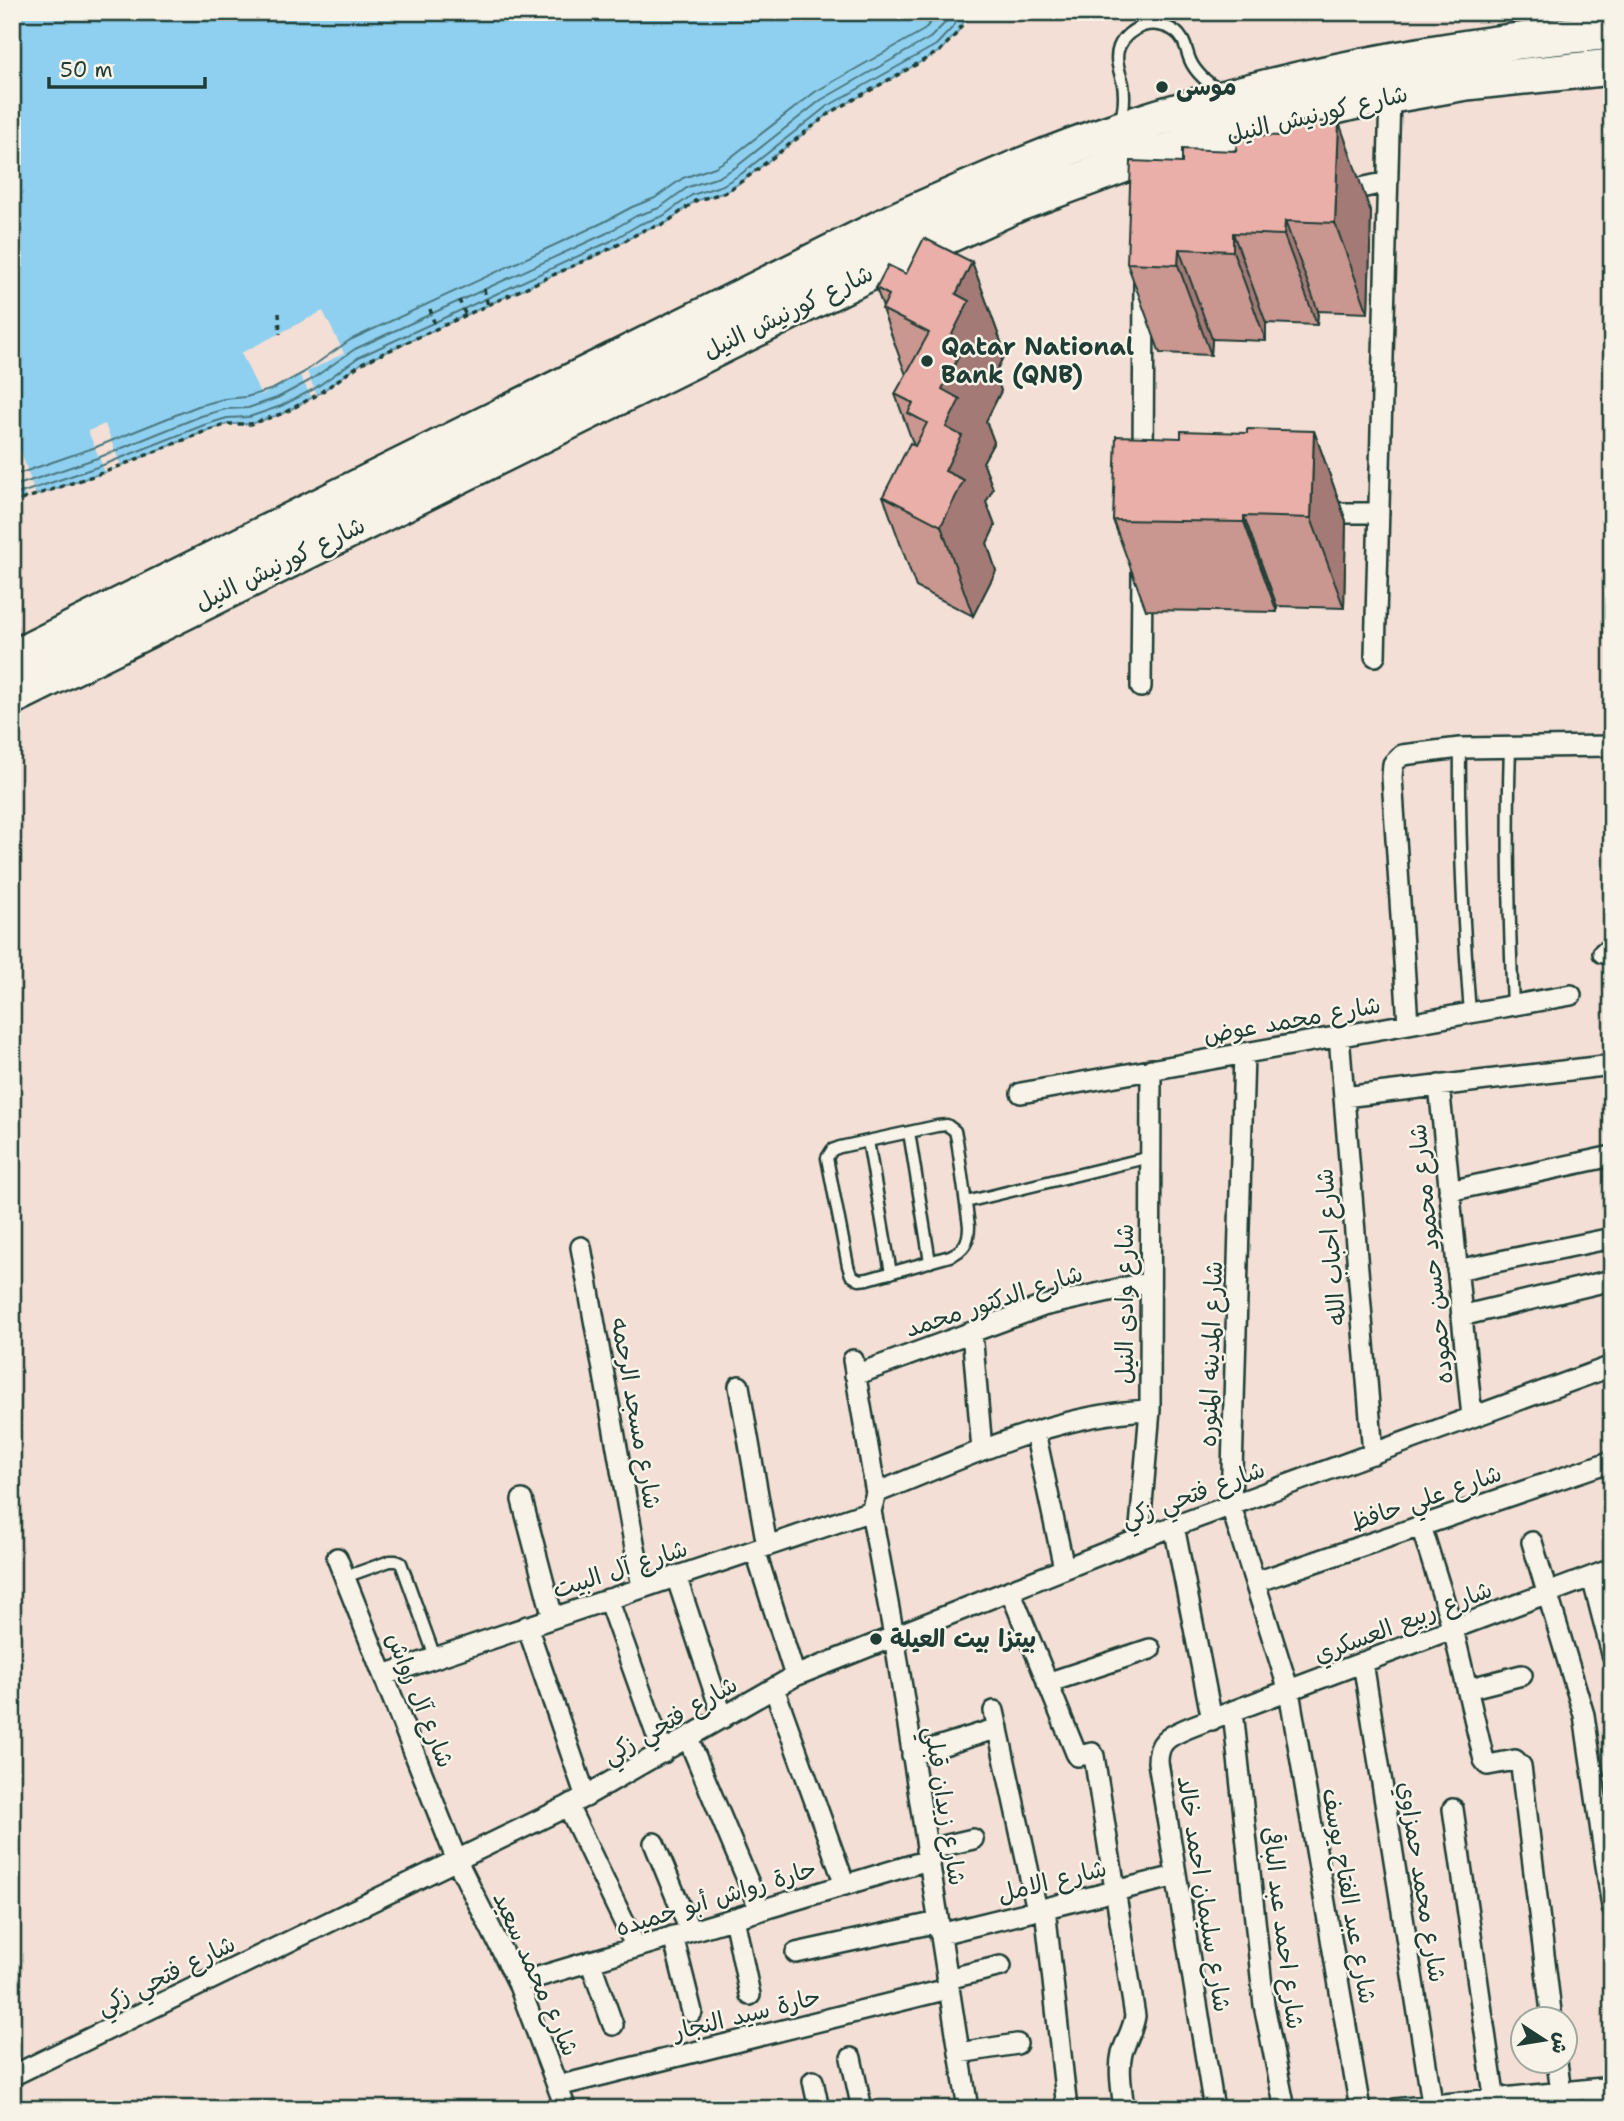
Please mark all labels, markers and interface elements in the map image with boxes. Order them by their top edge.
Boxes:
scale bar [49,46,205,90]
text: 50 m [60,56,113,84]
place label: موسى [1176,71,1237,103]
street label: شارع كورنيش النيل [1223,78,1411,151]
marker: موسى [1154,79,1170,95]
street label: شارع كورنيش النيل [698,257,879,368]
place label: Qatar National Bank (QNB) [941,331,1134,391]
marker: Qatar National Bank (QNB) [919,353,935,369]
street label: شارع كورنيش النيل [190,509,371,620]
street label: شارع محمد عوض [1201,989,1383,1052]
street label: شارع محمود حسن حموده [1401,1122,1462,1386]
street label: شارع احباب الله [1308,1167,1355,1327]
street label: شارع وادى النيل [1109,1224,1142,1384]
street label: شارع الدكتور محمد [901,1257,1087,1346]
street label: شارع المدينه المنوره [1192,1260,1231,1448]
street label: شارع مسجد الرحمه [602,1314,669,1512]
street label: شارع فتحي زكي [1117,1453,1271,1540]
street label: شارع علي حافظ [1346,1457,1508,1544]
street label: شارع آل البيت [548,1532,692,1607]
street label: شارع ربيع العسكري [1309,1573,1497,1672]
place label: بيتزا بيت العيلة [890,1623,1036,1655]
street label: شارع آل رواش [377,1627,462,1773]
marker: بيتزا بيت العيلة [868,1631,884,1647]
street label: شارع فتحي زكي [597,1668,746,1776]
street label: شارع زيدان قبلي [912,1724,973,1889]
street label: شارع سليمان احمد خالد [1169,1774,1238,2015]
street label: شارع محمد حمزاوي [1389,1779,1454,1985]
street label: شارع عبد الفتاح يوسف [1313,1786,1384,2007]
street label: شارع احمد عبد الباقى [1254,1825,1311,2031]
street label: حارة رواش أبو حميده [612,1852,820,1944]
street label: شارع الامل [994,1852,1110,1911]
street label: شارع محمد سعيد [484,1887,587,2062]
street label: شارع فتحي زكي [91,1928,243,2027]
street label: حارة سيد النجار [668,1980,824,2048]
north arrow [1508,2006,1578,2076]
text: ش [1546,2031,1575,2056]

